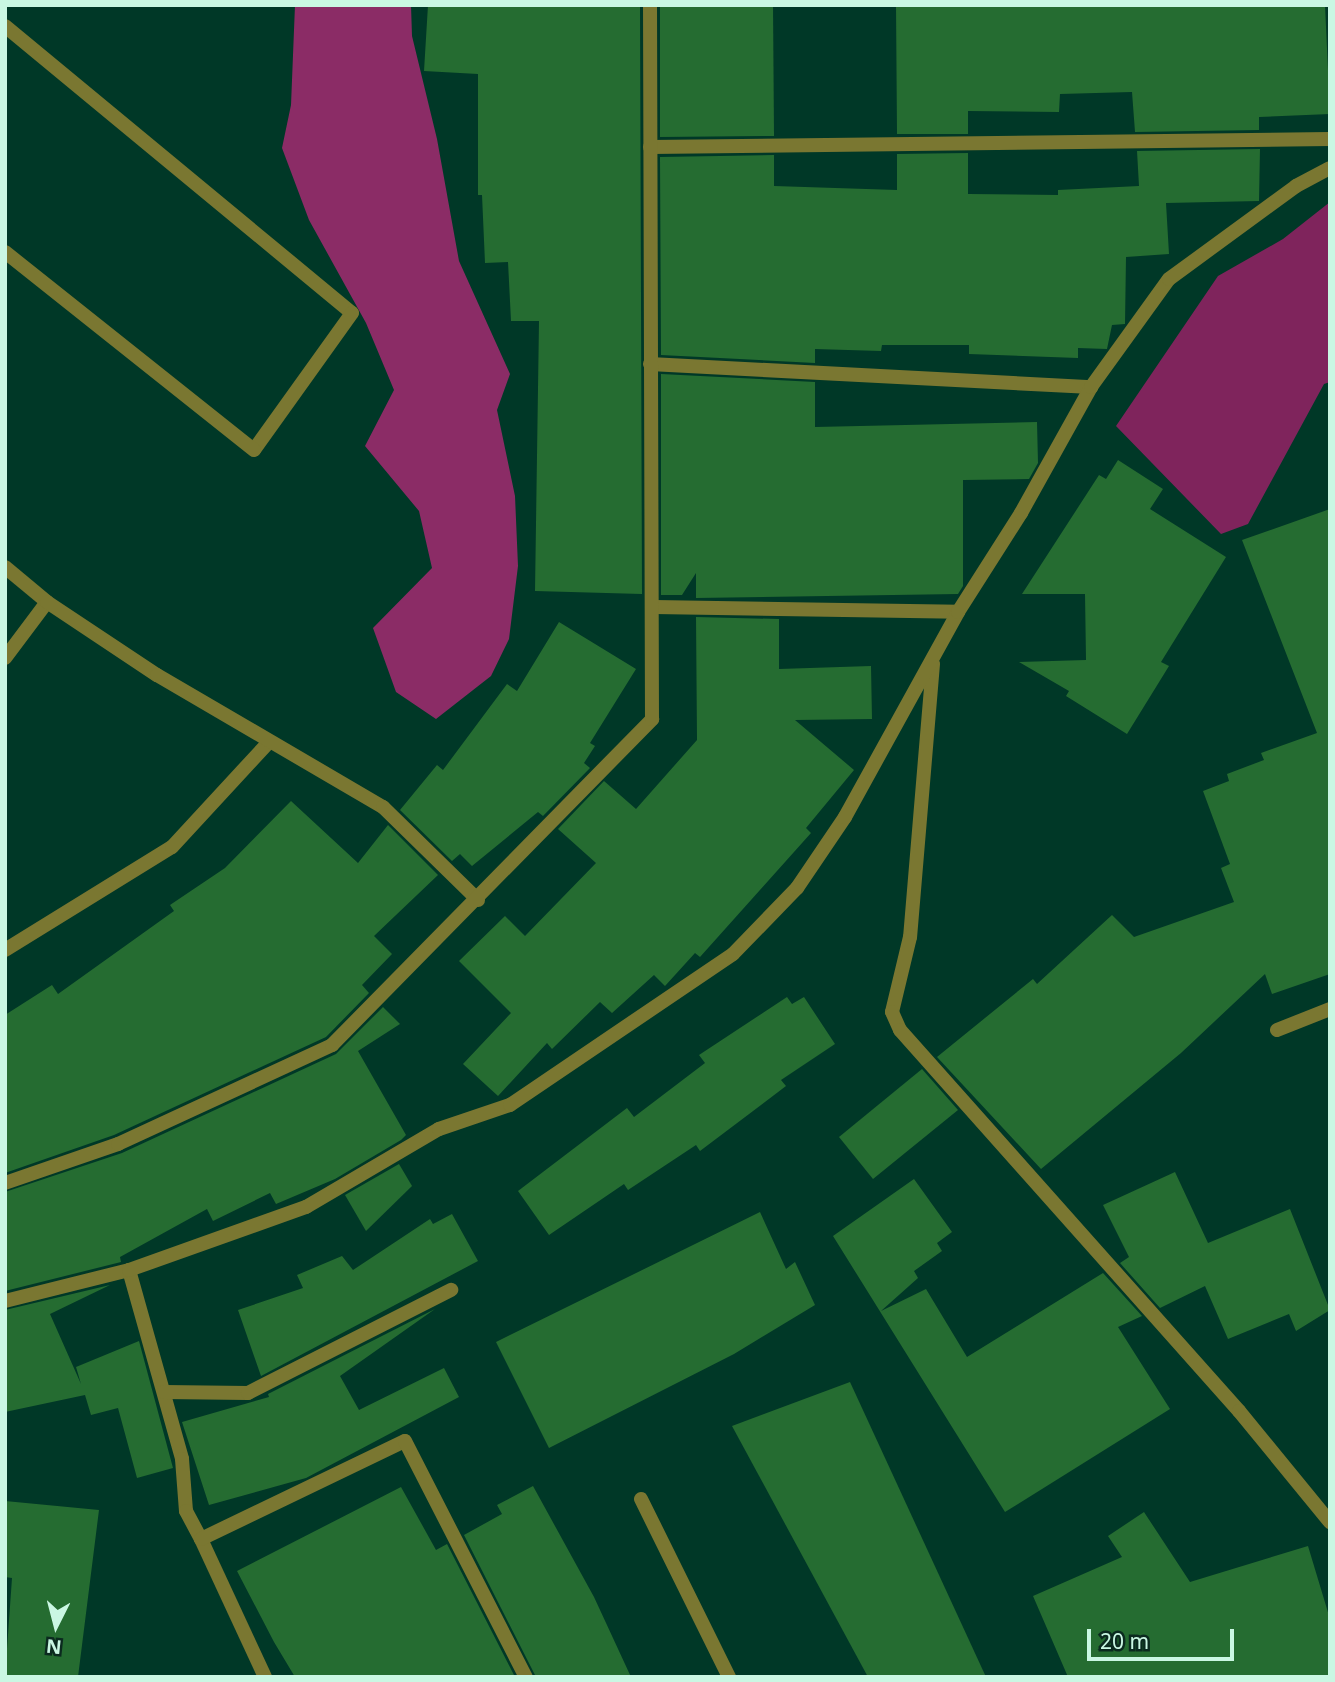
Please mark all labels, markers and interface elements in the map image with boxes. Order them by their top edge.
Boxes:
north arrow [21,1591,91,1661]
scale bar [1090,1616,1237,1660]
text: 20 m [1100,1627,1149,1655]
text: N [45,1633,63,1661]

